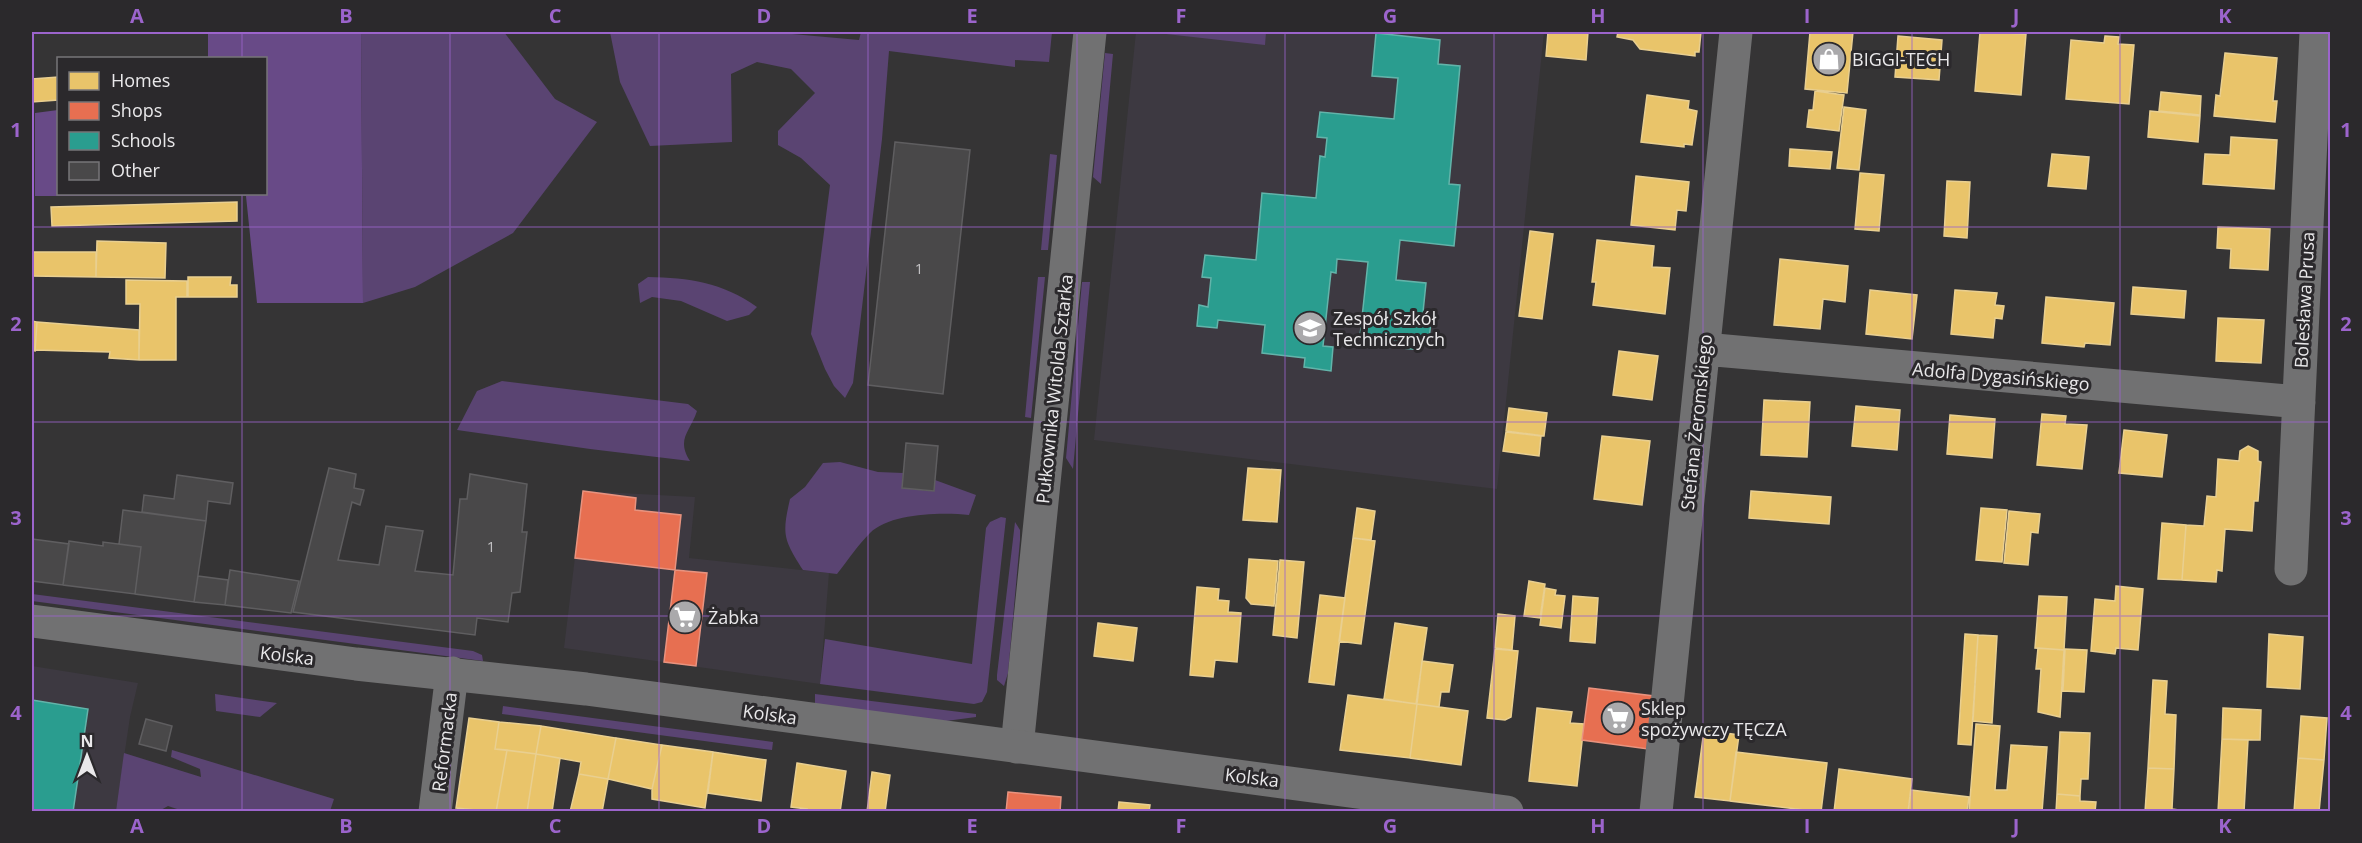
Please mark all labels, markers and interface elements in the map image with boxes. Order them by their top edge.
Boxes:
text: A [130,2,144,29]
text: B [339,2,353,29]
text: C [549,2,562,29]
text: D [757,2,771,29]
text: E [966,2,978,29]
text: F [1176,2,1186,29]
text: G [1383,2,1397,29]
text: H [1590,2,1606,29]
text: I [1804,2,1810,29]
text: J [2011,2,2019,29]
text: K [2218,2,2232,29]
shop icon: BIGGI-TECH [1811,41,1847,77]
place label: BIGGI-TECH [1852,47,1950,71]
legend [57,57,267,195]
text: Homes [111,68,170,92]
text: Shops [111,98,162,122]
text: 1 [10,116,22,143]
text: 1 [2340,116,2352,143]
text: Schools [111,128,175,152]
text: Other [111,158,161,182]
street label: Bolesława Prusa [2288,231,2320,369]
house number: 1 [915,258,923,278]
street label: Pułkownika Witolda Sztarka [1030,273,1078,505]
place label: Zespół Szkół Technicznych [1333,306,1445,351]
text: 2 [10,310,22,337]
school or university icon: Zespół Szkół Technicznych [1292,310,1328,346]
text: 2 [2340,310,2352,337]
street label: Stefana Żeromskiego [1675,333,1717,511]
street label: Adolfa Dygasińskiego [1911,356,2091,396]
text: 3 [10,504,22,531]
text: 3 [2340,504,2352,531]
house number: 1 [487,536,495,556]
supermarket icon: Żabka [667,599,703,635]
place label: Żabka [708,605,759,629]
street label: Kolska [259,640,315,670]
street label: Reformacka [426,691,462,793]
place label: Sklep spożywczy TĘCZA [1641,696,1787,741]
street label: Kolska [741,698,799,730]
text: 4 [10,699,22,726]
text: 4 [2340,699,2352,726]
supermarket icon: Sklep spożywczy TĘCZA [1600,700,1636,736]
north arrow [57,726,117,786]
text: N [80,730,94,752]
street label: Kolska [1224,762,1280,792]
text: A [130,812,144,839]
text: B [339,812,353,839]
text: C [549,812,562,839]
text: D [757,812,771,839]
text: E [966,812,978,839]
text: F [1176,812,1186,839]
text: G [1383,812,1397,839]
text: H [1590,812,1606,839]
text: I [1804,812,1810,839]
text: J [2011,812,2019,839]
text: K [2218,812,2232,839]

